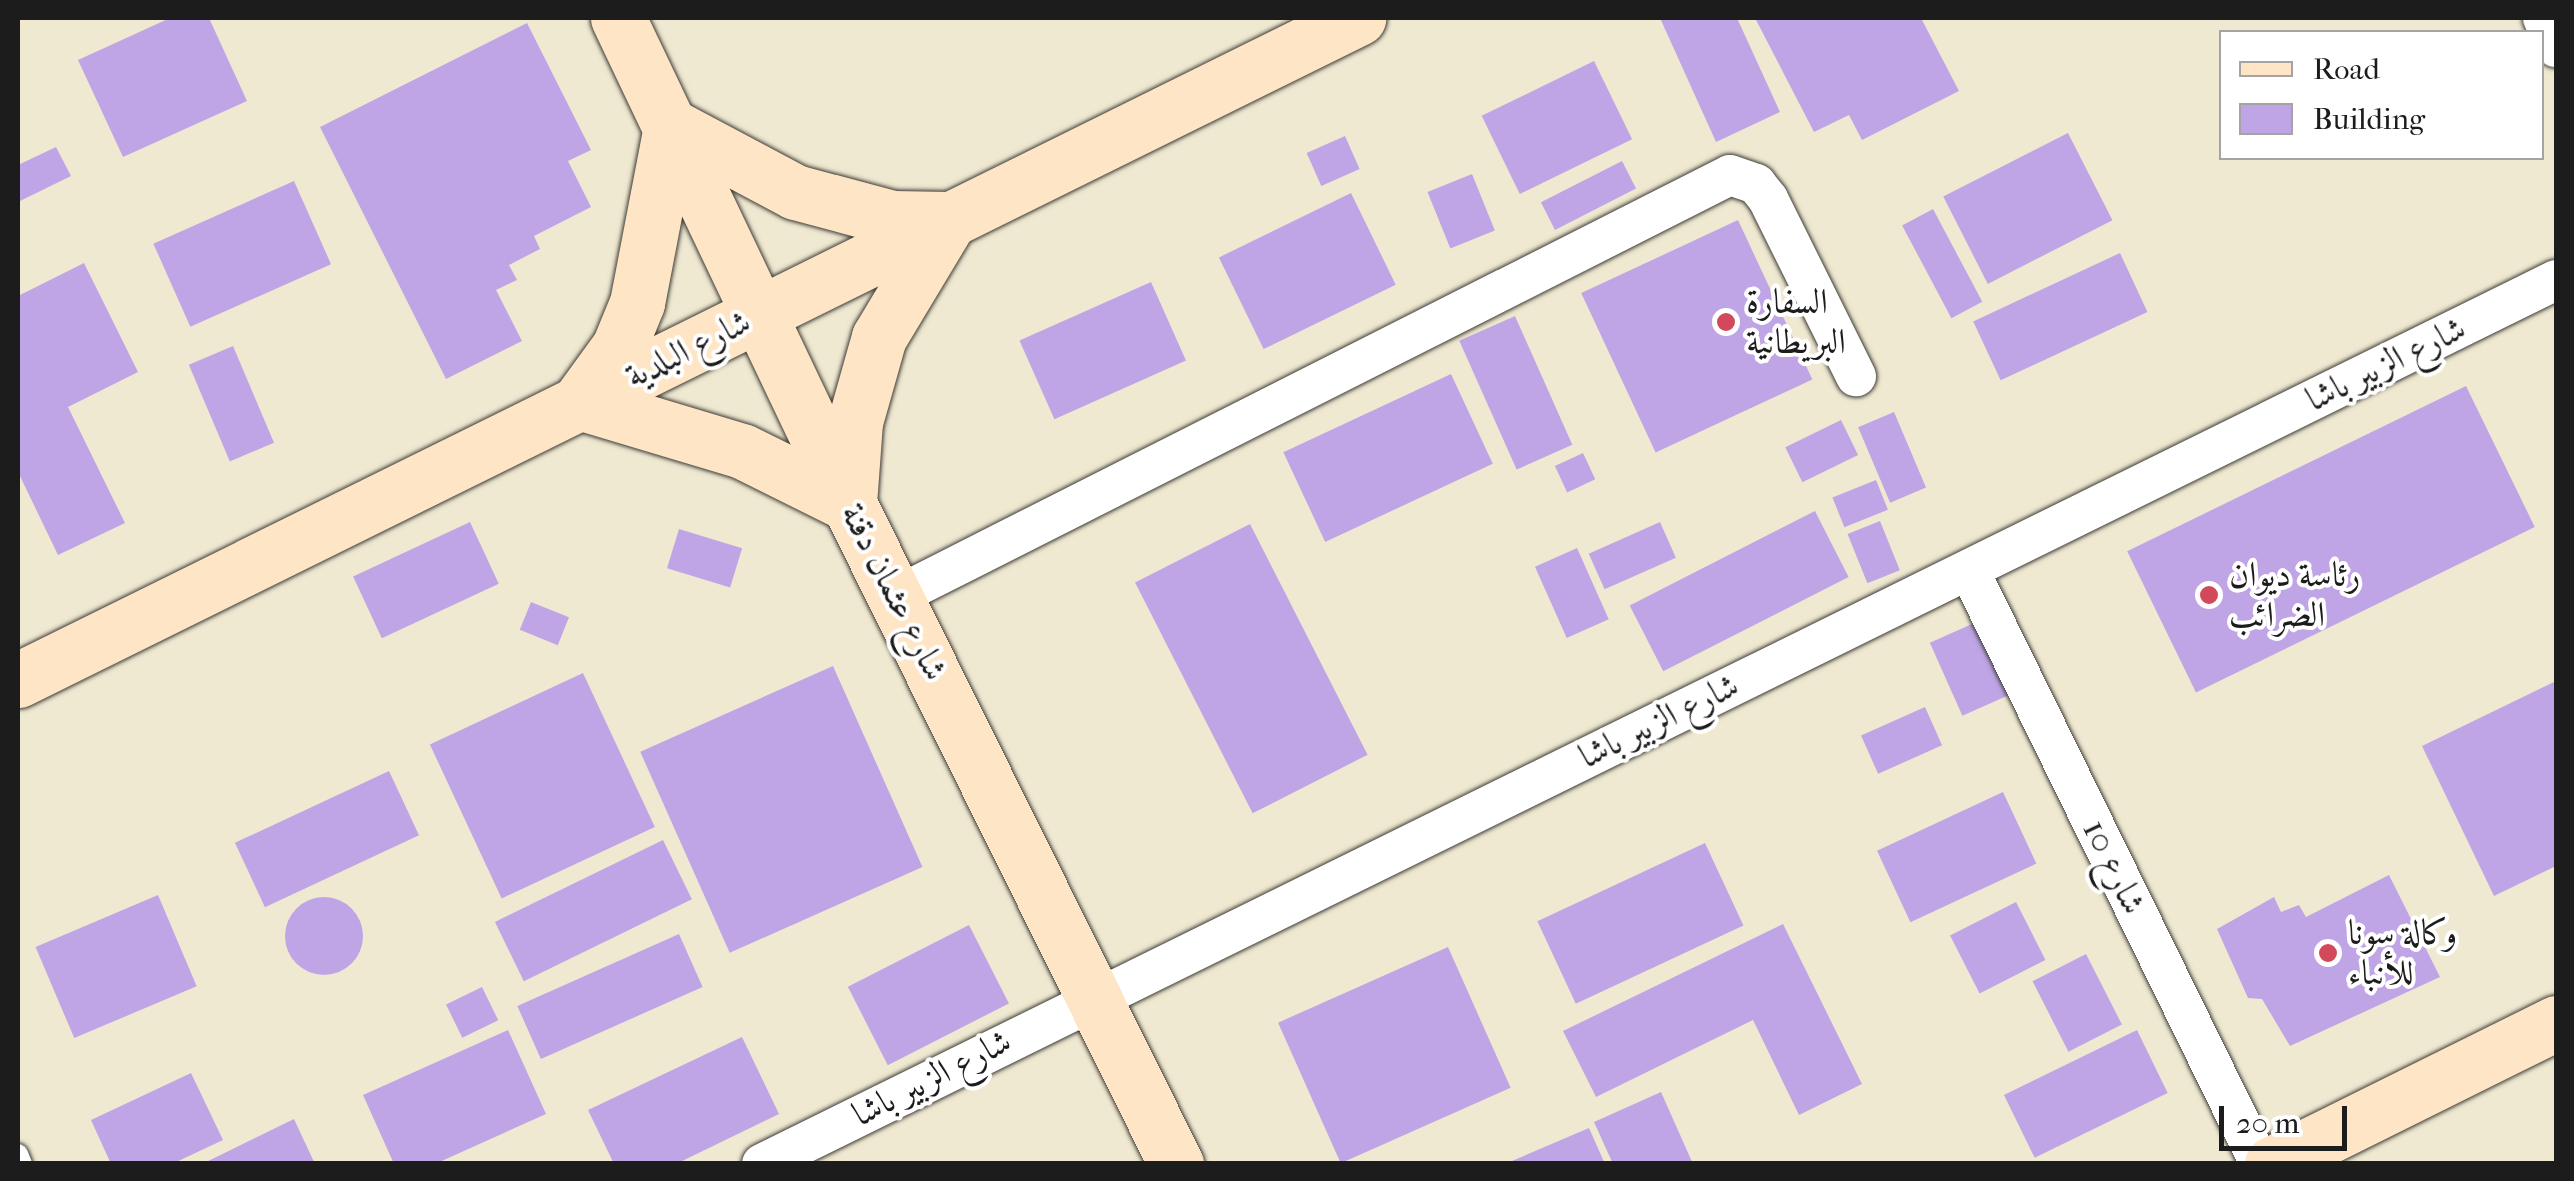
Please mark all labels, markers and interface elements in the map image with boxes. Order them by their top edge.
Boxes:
legend [2219,30,2544,160]
text: Road [2313,52,2380,87]
text: Building [2313,102,2425,137]
place label: السفارة البريطانية [1746,281,1846,363]
street label: شارع البلدية [619,301,757,397]
street label: شارع الزبير باشا [2299,307,2473,421]
marker: السفارة البريطانية [1715,311,1737,333]
street label: شارع عثمان دقنة [831,496,957,688]
place label: رئاسة ديوان الضرائب [2229,554,2360,636]
marker: رئاسة ديوان الضرائب [2198,584,2220,606]
street label: شارع الزبير باشا [1572,664,1746,778]
street label: شارع 10 [2073,813,2155,921]
place label: وكالة سونا للأنباء [2348,912,2457,994]
marker: وكالة سونا للأنباء [2317,942,2339,964]
street label: شارع الزبير باشا [846,1020,1018,1136]
scale bar [2224,1086,2352,1148]
text: 20 m [2236,1106,2299,1141]

